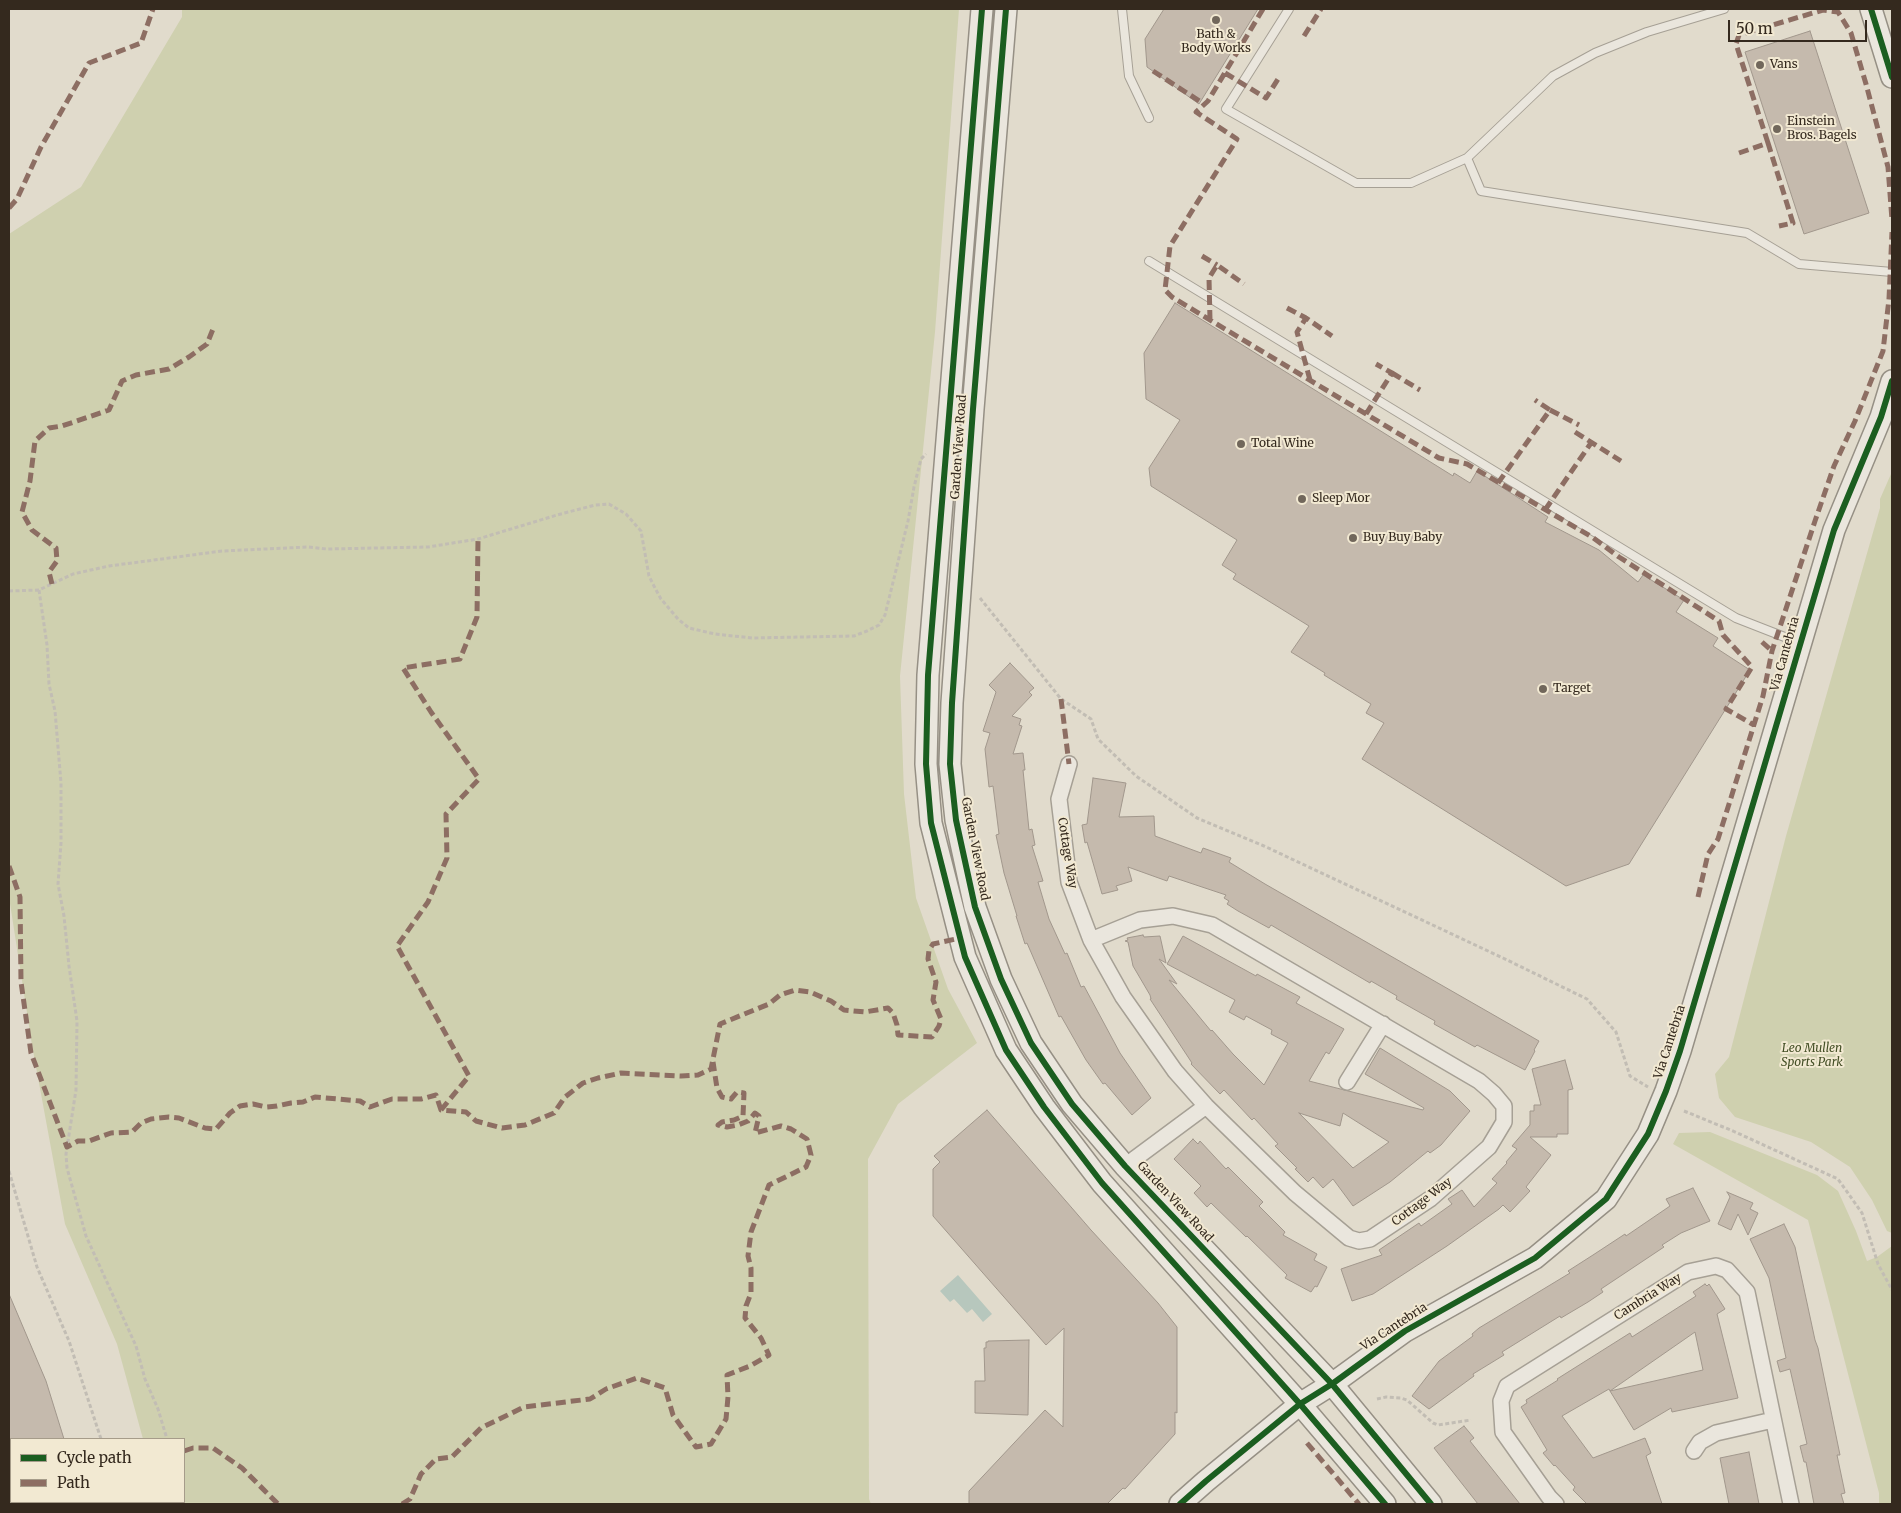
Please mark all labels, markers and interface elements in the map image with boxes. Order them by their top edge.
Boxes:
scale bar [1731,10,1870,42]
marker: Bath & Body Works [1210,14,1222,26]
text: 50 m [1736,19,1773,38]
place label: Bath & Body Works [1181,28,1251,56]
place label: Vans [1770,58,1798,72]
marker: Vans [1754,59,1766,71]
place label: Einstein Bros. Bagels [1787,115,1857,143]
marker: Einstein Bros. Bagels [1771,123,1783,135]
street label: Garden View Road [948,394,970,500]
place label: Total Wine [1251,437,1314,451]
marker: Total Wine [1235,438,1247,450]
place label: Sleep Mor [1312,492,1370,506]
marker: Sleep Mor [1296,493,1308,505]
place label: Buy Buy Baby [1363,531,1442,545]
marker: Buy Buy Baby [1347,532,1359,544]
street label: Via Cantebria [1768,615,1802,693]
place label: Target [1553,682,1591,696]
marker: Target [1537,683,1549,695]
street label: Garden View Road [958,796,992,902]
street label: Cottage Way [1054,817,1080,889]
street label: Via Cantebria [1651,1003,1689,1081]
park label: Leo Mullen Sports Park [1781,1042,1843,1070]
street label: Garden View Road [1134,1159,1216,1245]
street label: Cottage Way [1389,1175,1455,1229]
street label: Cambria Way [1612,1271,1684,1323]
street label: Via Cantebria [1358,1300,1430,1354]
legend [10,1438,185,1503]
text: Cycle path [57,1448,132,1467]
text: Path [57,1473,90,1492]

